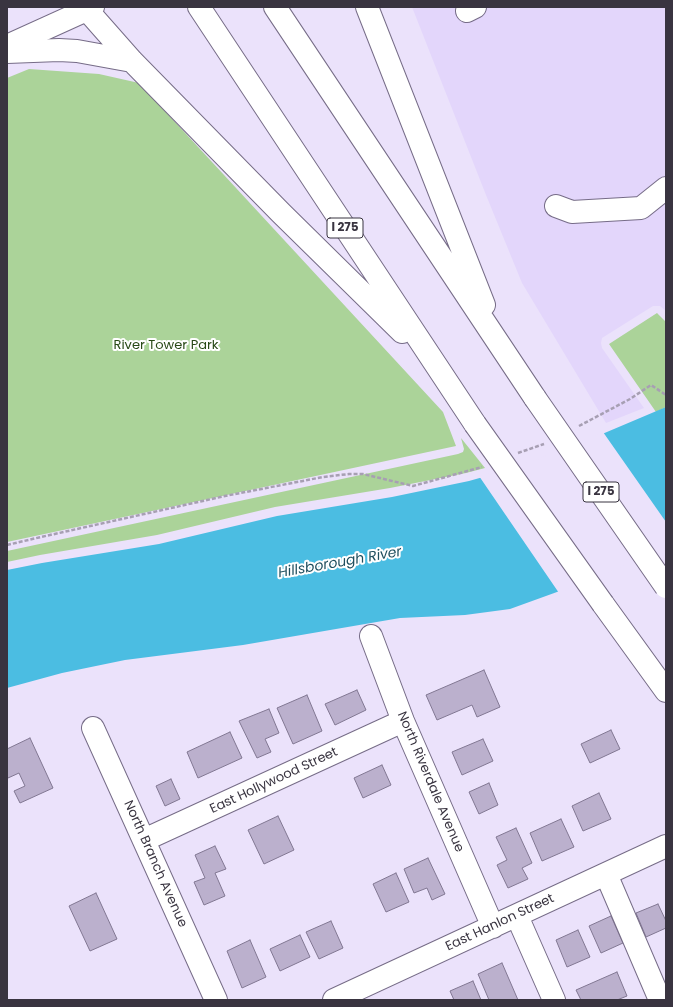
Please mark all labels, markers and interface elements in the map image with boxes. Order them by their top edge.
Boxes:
road number: I 275 [327,218,363,238]
park label: River Tower Park [113,338,219,354]
road number: I 275 [583,482,619,502]
water label: Hillsborough River [277,544,403,582]
street label: North Riverdale Avenue [393,709,467,855]
street label: East Hollywood Street [208,745,340,817]
street label: North Branch Avenue [120,798,190,930]
street label: East Hanlon Street [443,891,557,955]

